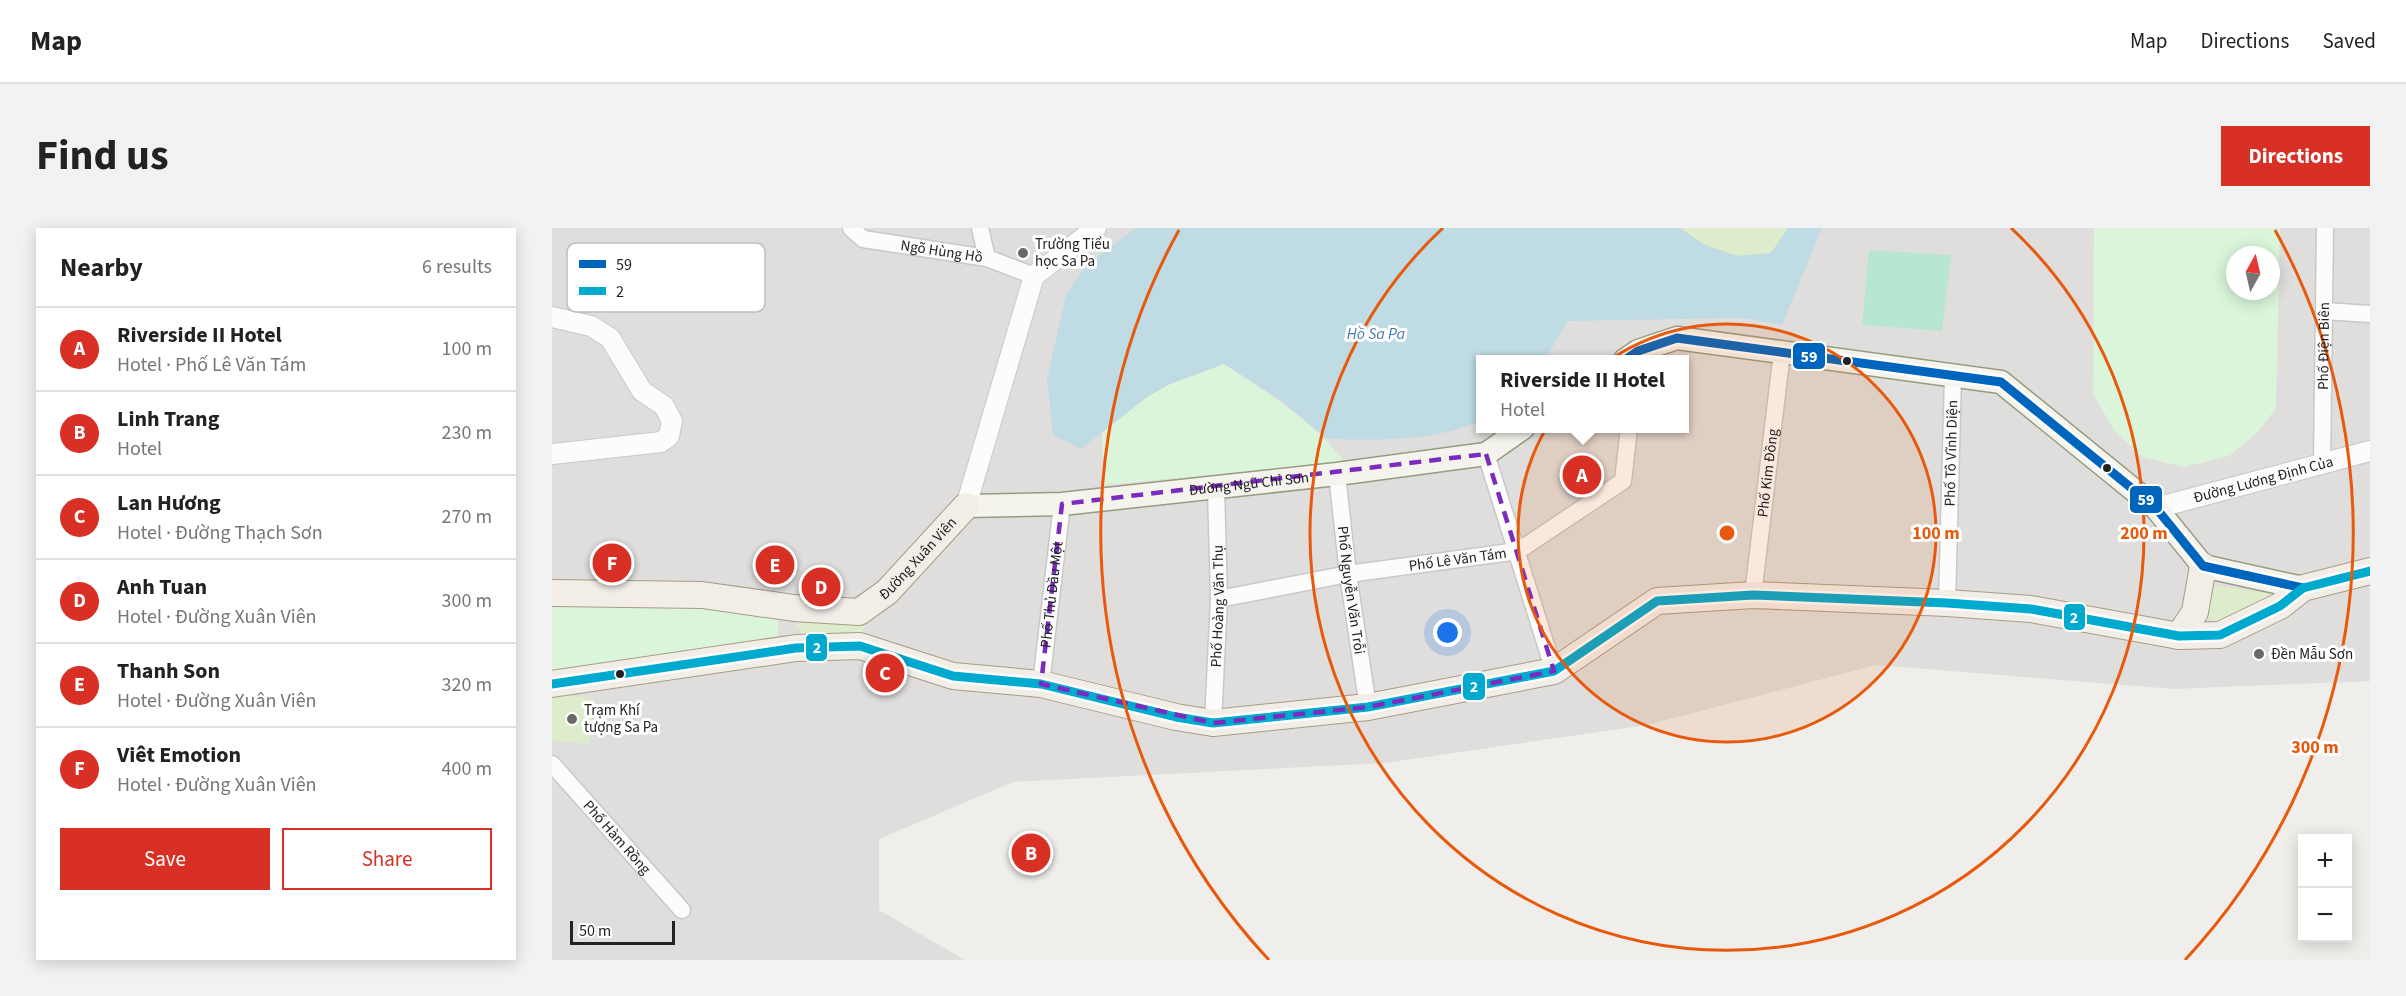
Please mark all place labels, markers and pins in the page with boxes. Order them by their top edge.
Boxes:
place label: Trường Tiểu học Sa Pa [1035,234,1110,272]
marker: Trường Tiểu học Sa Pa [1016,246,1030,260]
unlabelled marker [1841,355,1853,367]
pin: A [1562,452,1602,498]
unlabelled marker [2101,462,2113,474]
centre of rings [1717,523,1737,543]
pin: F [592,540,632,586]
pin: E [756,542,794,588]
pin: D [802,564,840,610]
place label: Đền Mẫu Sơn [2271,644,2353,665]
marker: Đền Mẫu Sơn [2252,647,2266,661]
pin: C [866,650,904,696]
unlabelled marker [614,668,626,680]
place label: Trạm Khí tượng Sa Pa [584,700,658,738]
marker: Trạm Khí tượng Sa Pa [565,712,579,726]
pin: B [1012,830,1050,876]

